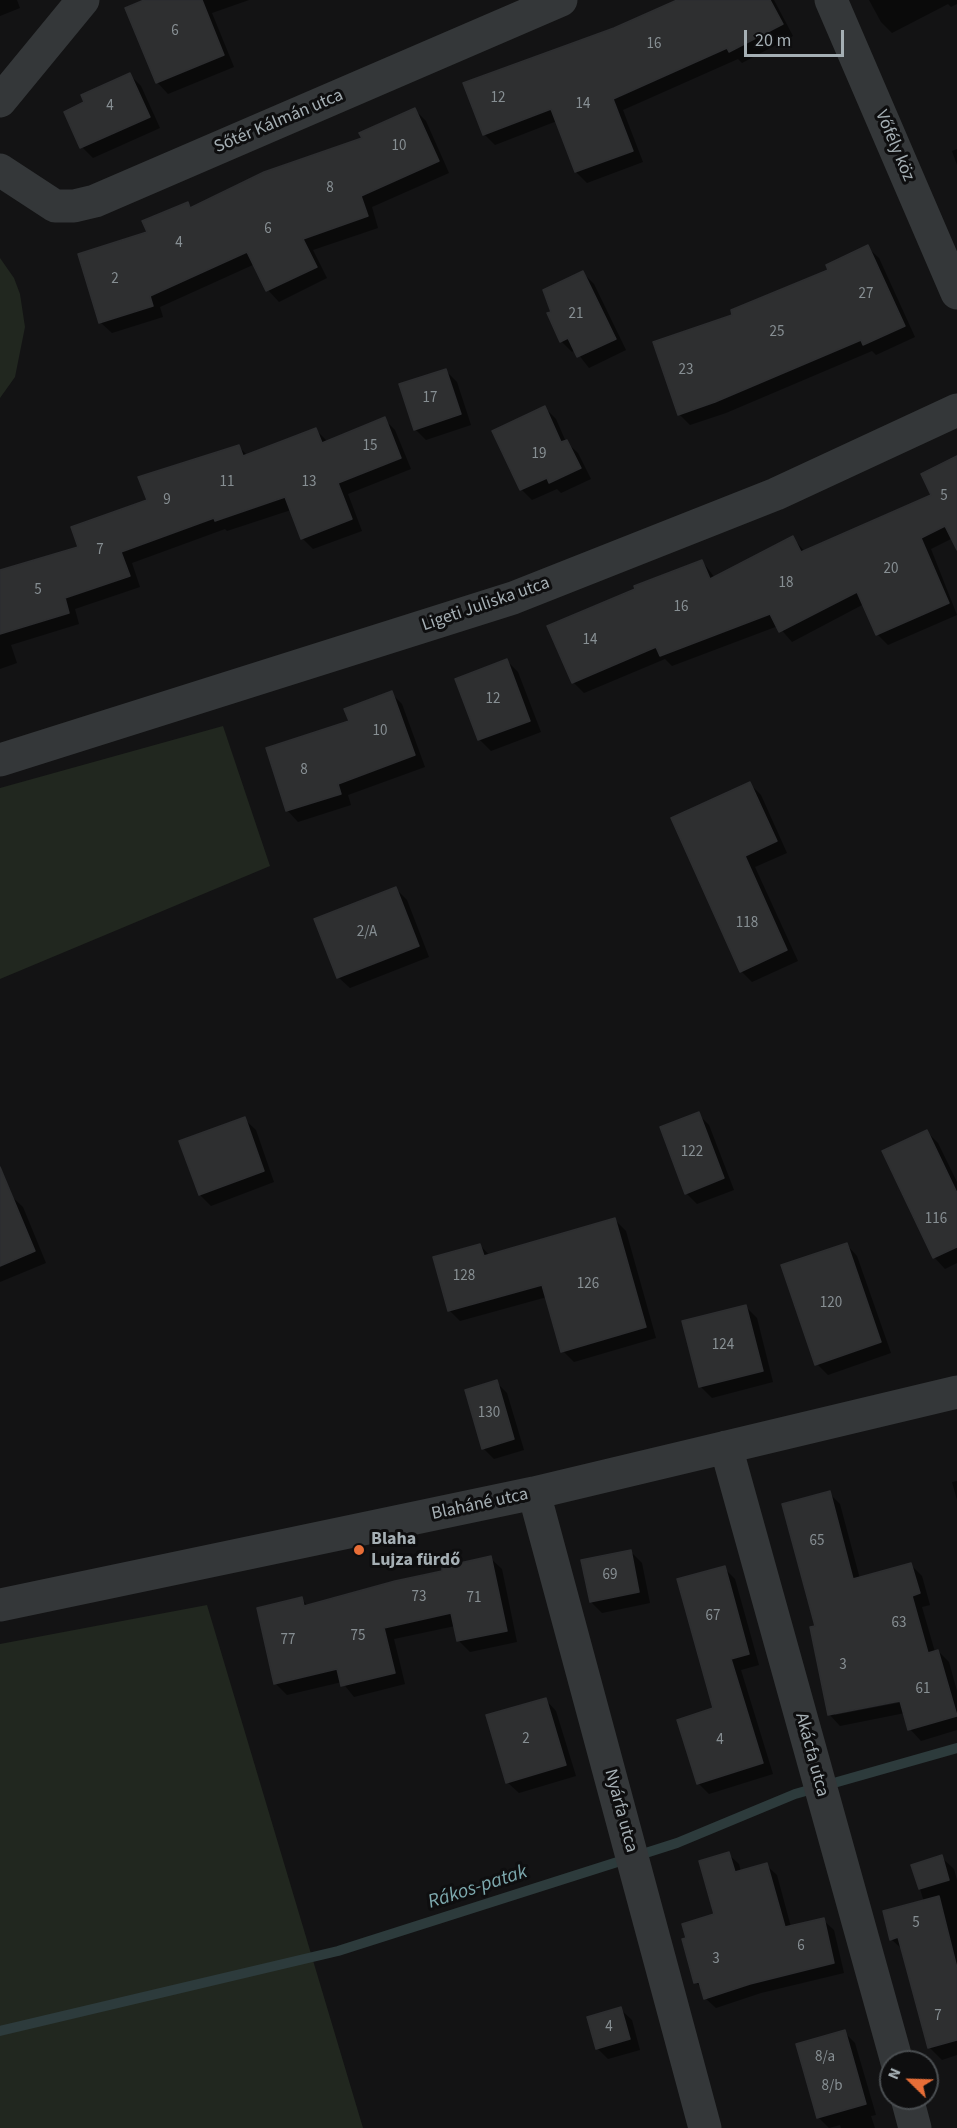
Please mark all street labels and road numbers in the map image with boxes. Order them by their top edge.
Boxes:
street label: Sőtér Kálmán utca [211,85,347,159]
street label: Vőfély köz [869,107,919,185]
street label: Ligeti Juliska utca [419,573,553,637]
street label: Blaháné utca [430,1484,530,1526]
street label: Akácfa utca [789,1711,833,1799]
street label: Nyárfa utca [599,1767,641,1855]

